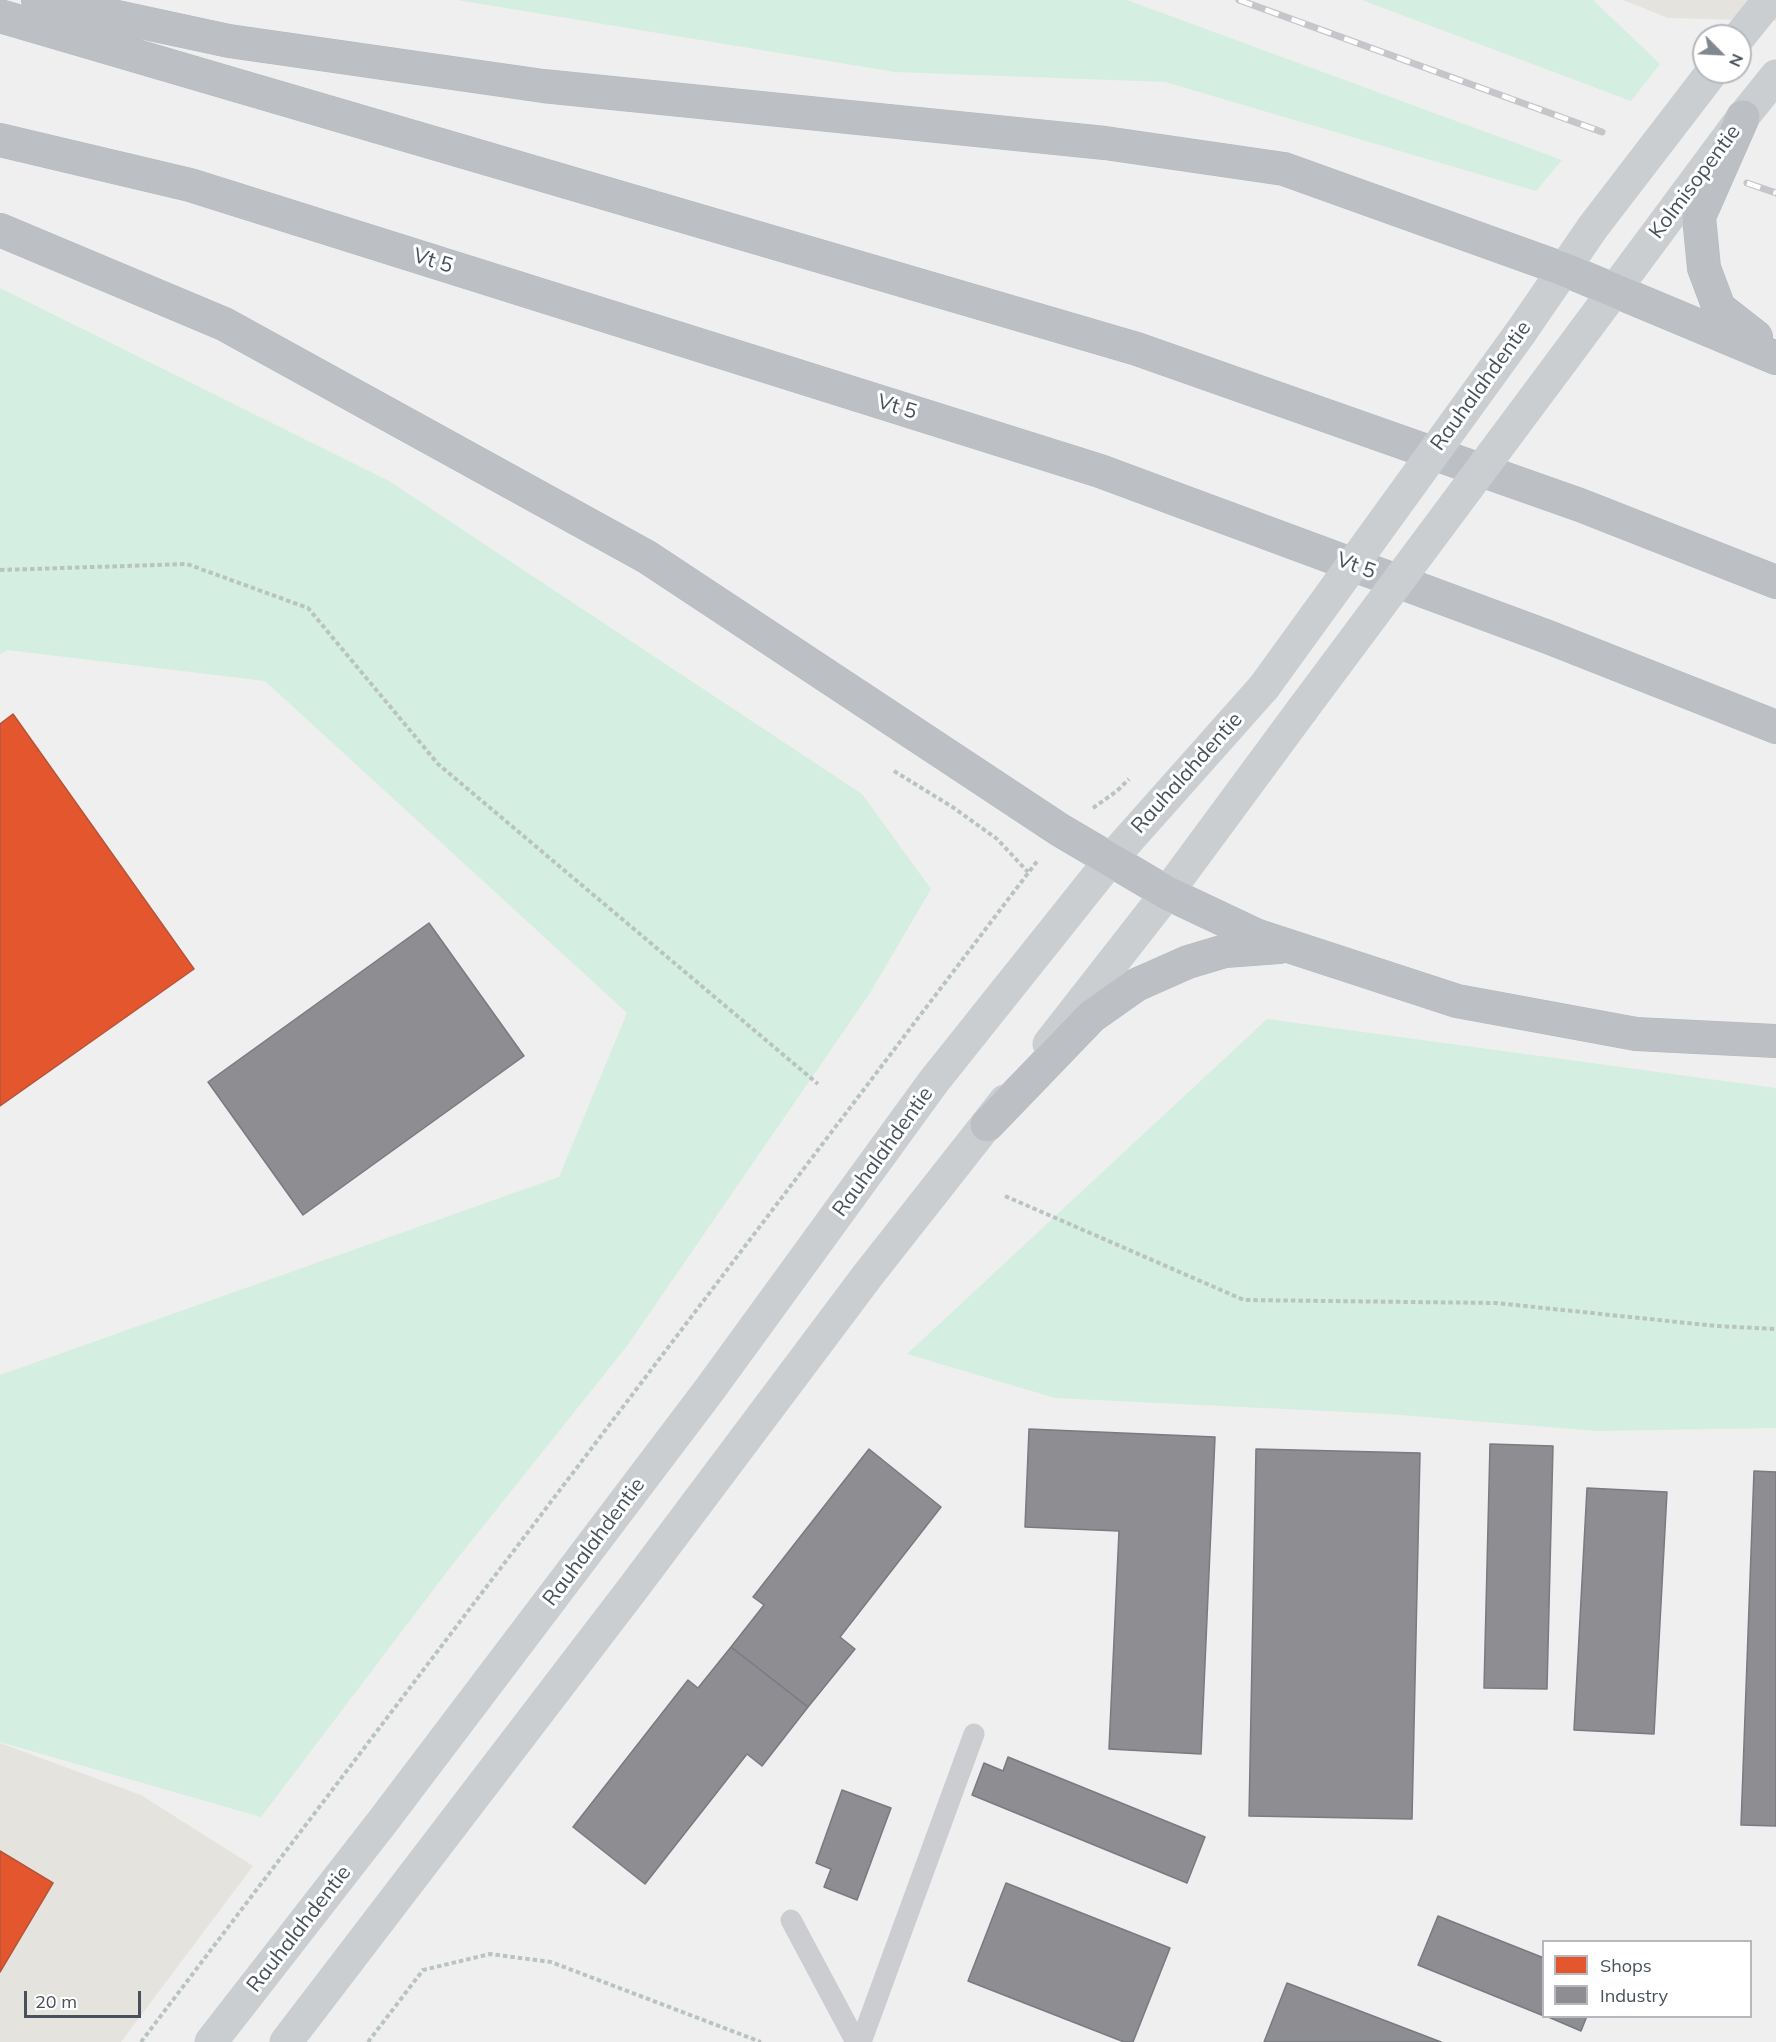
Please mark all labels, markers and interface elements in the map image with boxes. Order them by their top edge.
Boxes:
north arrow [1692,24,1752,84]
text: N [1725,51,1748,70]
street label: Kolmisopentie [1644,120,1746,244]
street label: Vt 5 [410,243,456,279]
street label: Rauhalahdentie [1426,316,1536,456]
street label: Vt 5 [874,389,920,425]
street label: Vt 5 [1333,547,1379,585]
street label: Rauhalahdentie [1126,707,1248,839]
street label: Rauhalahdentie [828,1082,938,1222]
street label: Rauhalahdentie [538,1473,650,1611]
street label: Rauhalahdentie [242,1861,356,1997]
legend [1542,1940,1752,2018]
text: Shops [1600,1954,1652,1977]
scale bar [27,1979,144,2017]
text: Industry [1600,1984,1668,2007]
text: 20 m [35,1990,77,2013]

